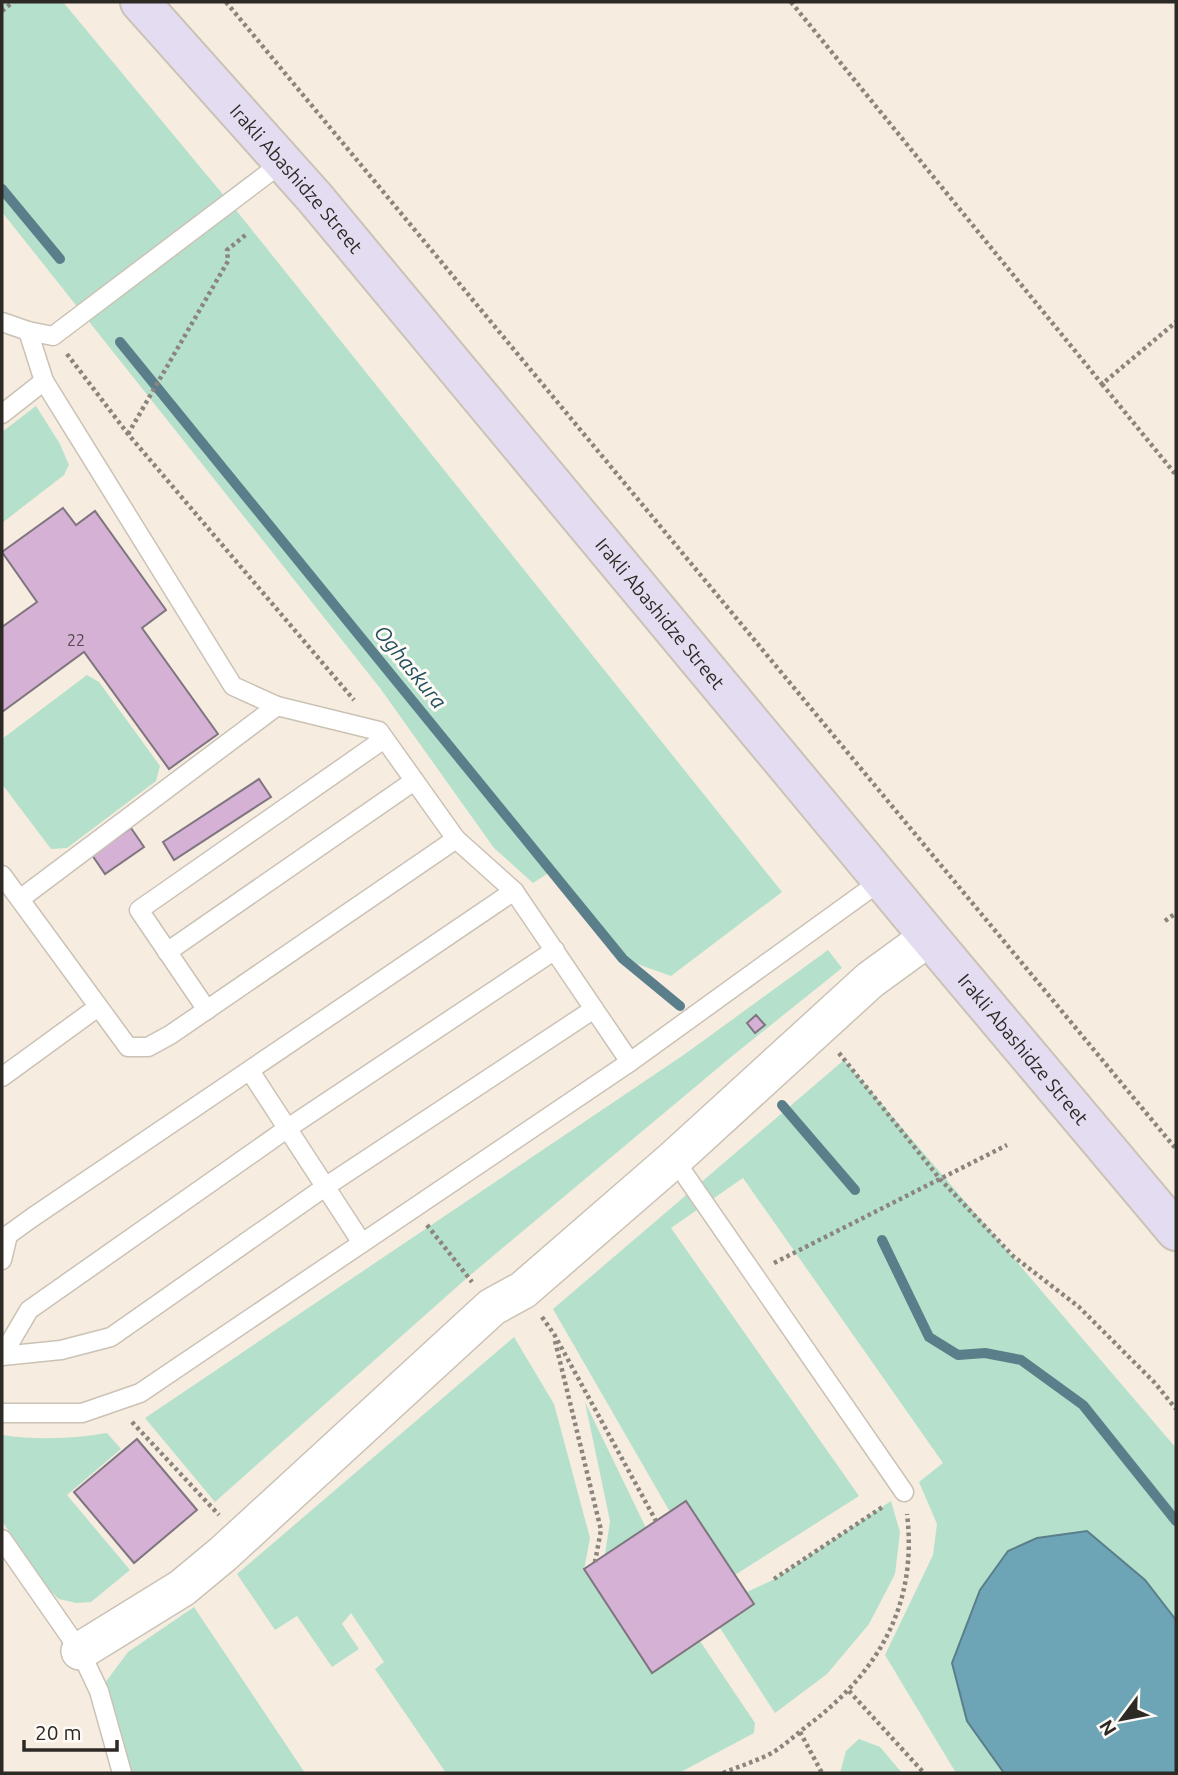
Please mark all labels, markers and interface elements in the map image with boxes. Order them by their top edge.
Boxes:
street label: Irakli Abashidze Street [226,100,367,258]
street label: Irakli Abashidze Street [591,533,730,694]
water label: Oghaskura [370,620,452,713]
house number: 22 [67,631,85,649]
street label: Irakli Abashidze Street [954,969,1093,1129]
north arrow [1087,1684,1157,1754]
scale bar [24,1708,117,1752]
text: N [1094,1716,1121,1740]
text: 20 m [35,1720,82,1744]

